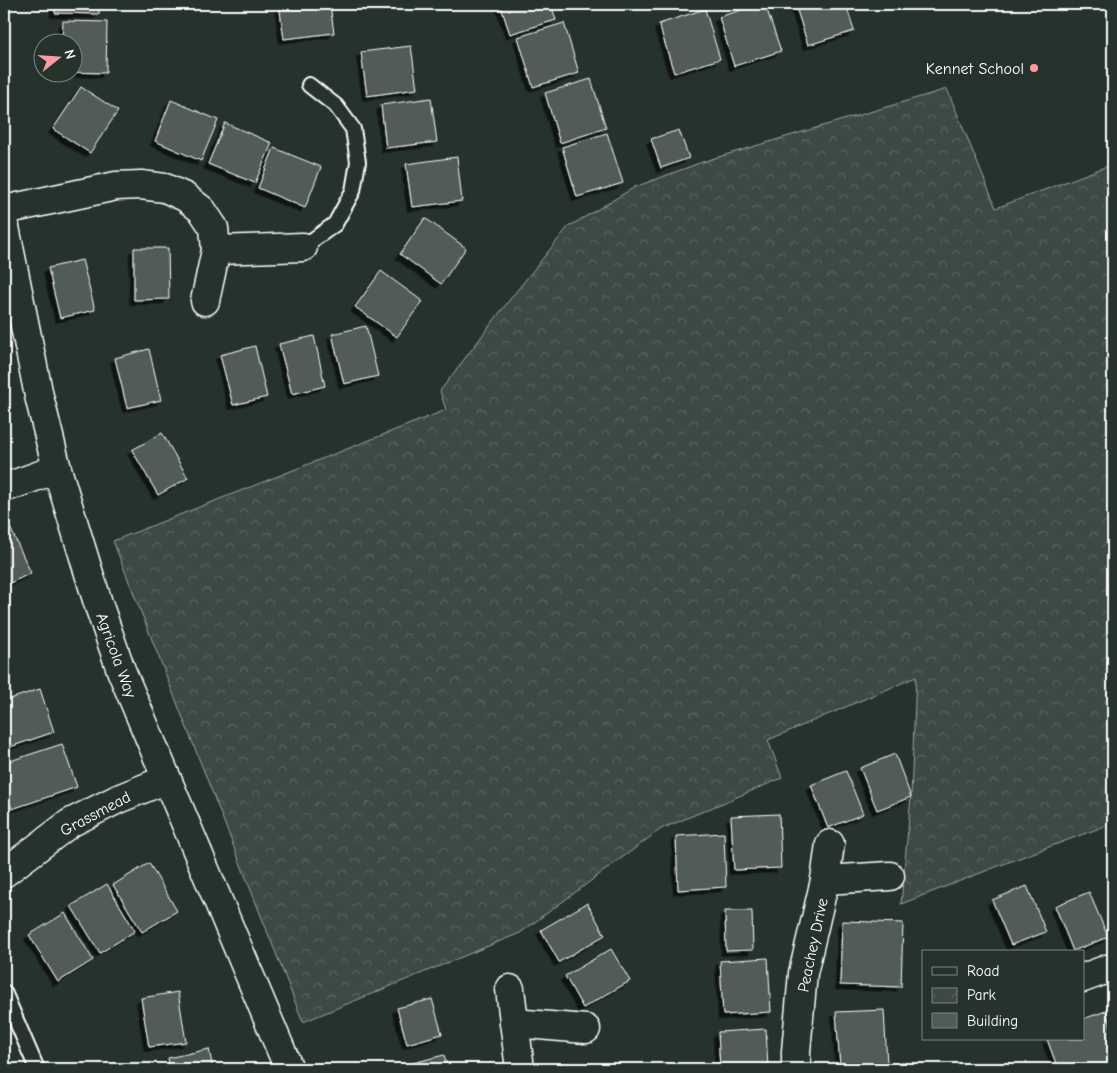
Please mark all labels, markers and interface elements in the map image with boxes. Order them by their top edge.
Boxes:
north arrow [32,32,82,82]
text: N [60,47,79,61]
place label: Kennet School [926,60,1024,78]
marker: Kennet School [1028,62,1040,74]
street label: Agricola Way [92,610,140,701]
street label: Grassmead [57,788,134,840]
street label: Peachey Drive [794,896,832,994]
legend [922,950,1084,1040]
text: Road [967,962,999,980]
text: Park [967,986,996,1004]
text: Building [967,1012,1018,1030]

